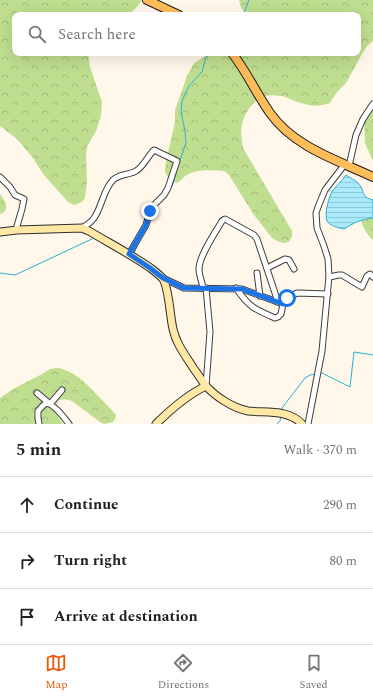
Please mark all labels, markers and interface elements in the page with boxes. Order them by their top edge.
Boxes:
search box [12,12,361,56]
icon: search [26,23,48,45]
text: Search here [58,23,136,46]
route end [141,202,159,220]
route start [278,289,296,307]
text: 5 min [16,437,61,463]
text: Walk · 370 m [283,440,357,460]
text: Continue [54,493,119,516]
icon: ahead [16,494,38,516]
text: 290 m [323,495,357,515]
text: Turn right [54,549,127,572]
icon: right [16,550,38,572]
text: 80 m [330,551,357,571]
text: Arrive at destination [54,605,198,628]
icon: arrive [16,606,38,628]
tab: Map [45,652,67,693]
tab: Directions [158,652,209,693]
tab: Saved [300,652,328,693]

